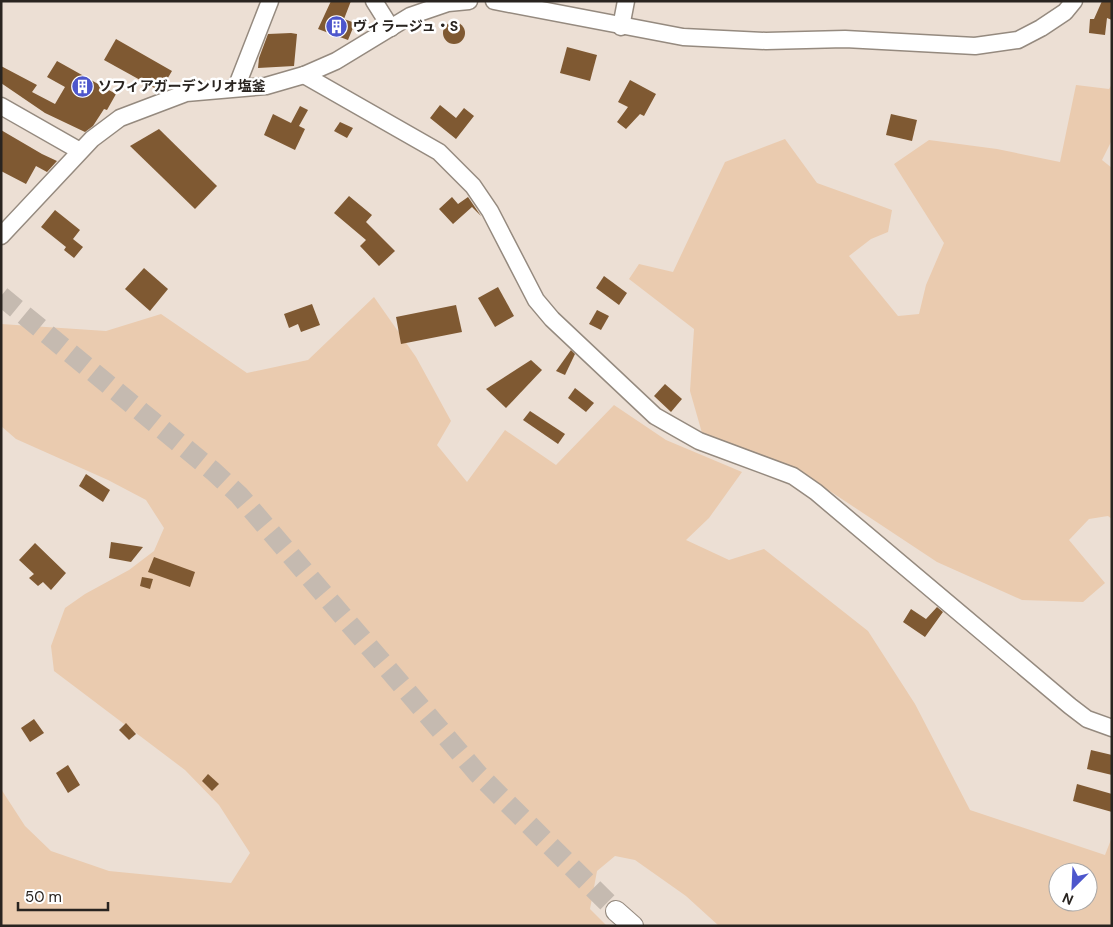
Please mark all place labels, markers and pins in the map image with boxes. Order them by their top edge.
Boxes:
building icon: ヴィラージュ・S [325,14,349,38]
place label: ヴィラージュ・S [353,17,458,35]
building icon: ソフィアガーデンリオ塩釜 [70,74,94,98]
place label: ソフィアガーデンリオ塩釜 [98,77,266,95]

